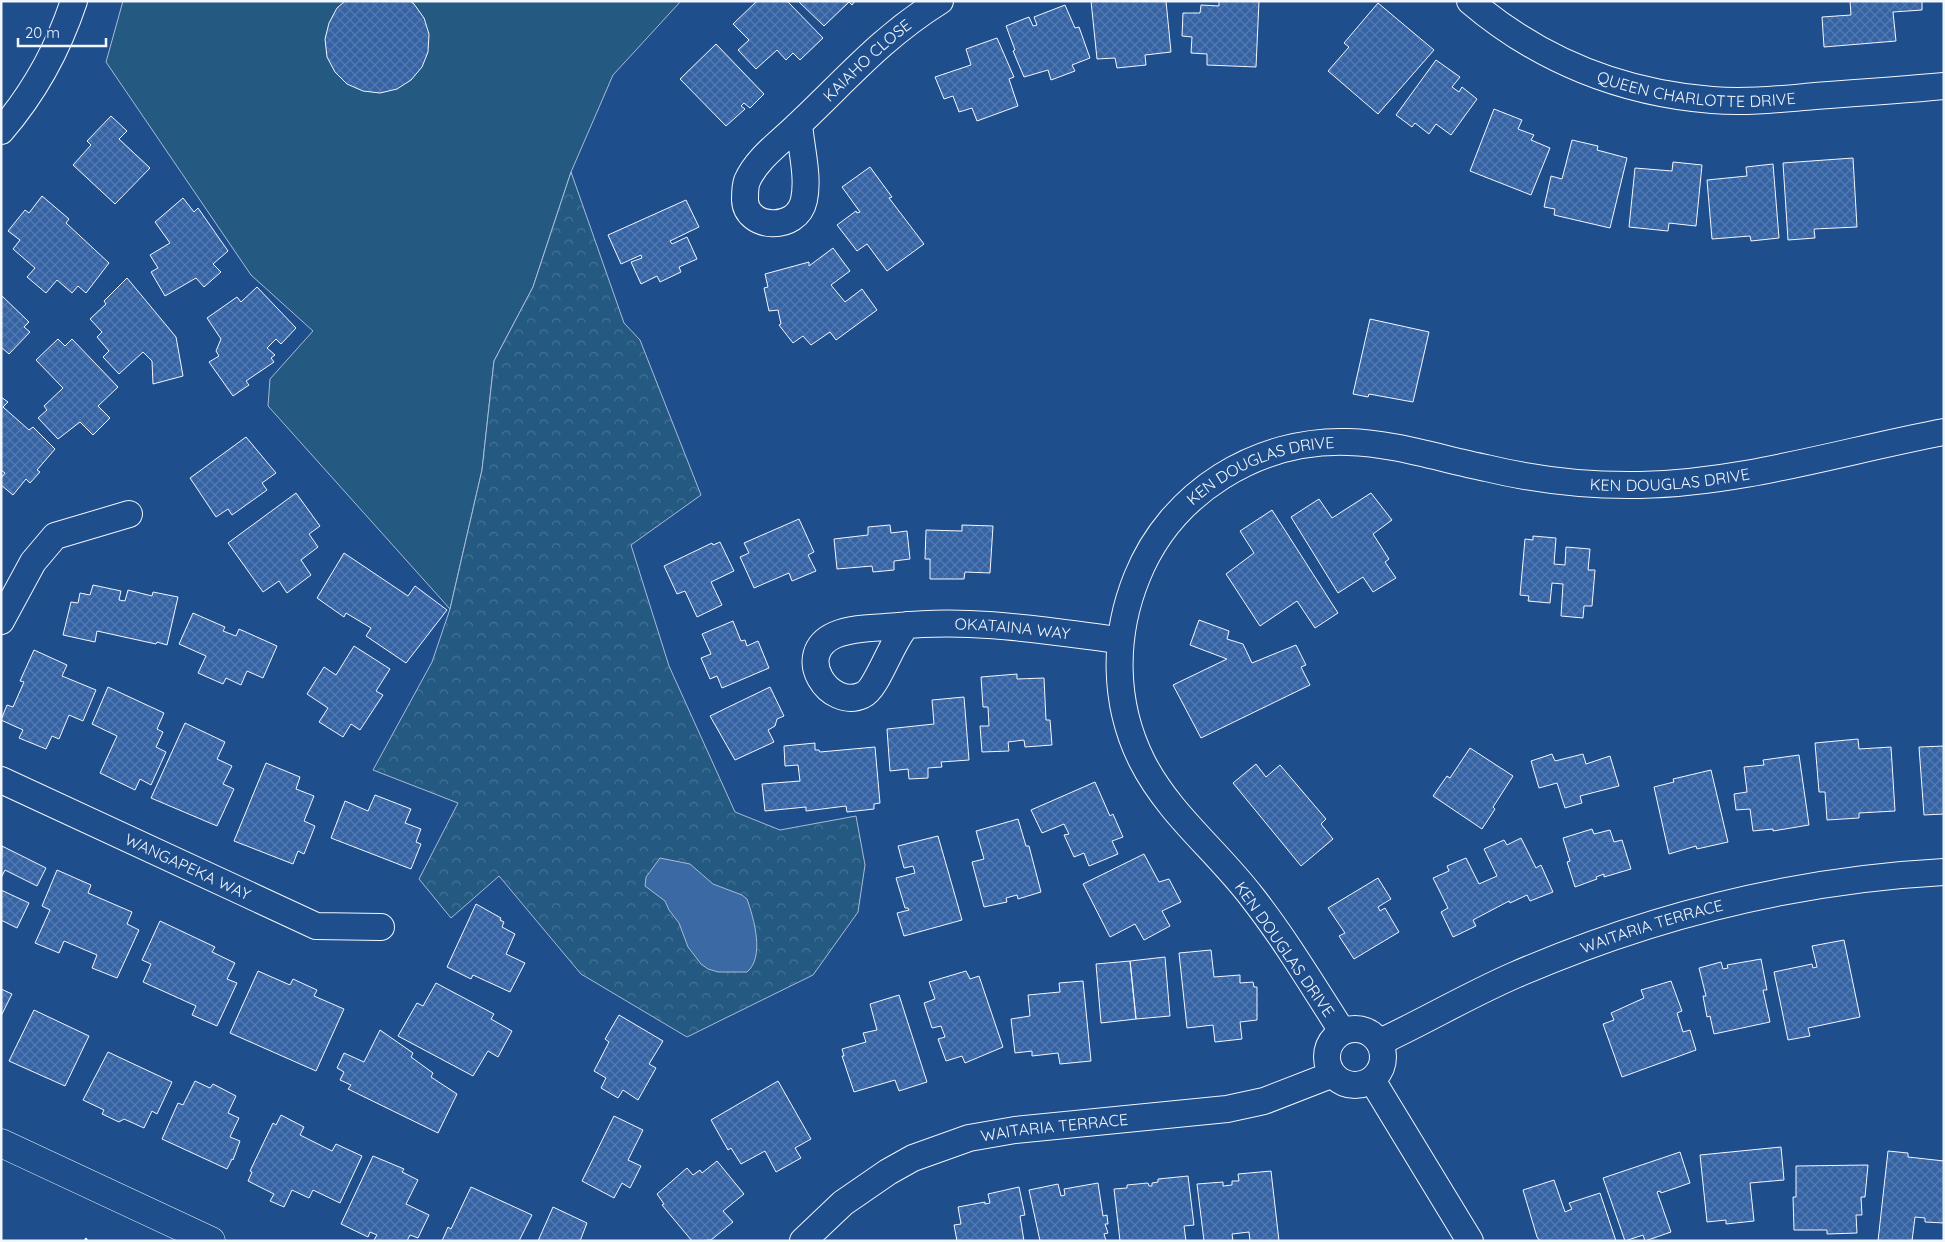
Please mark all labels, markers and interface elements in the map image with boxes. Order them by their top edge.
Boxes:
scale bar [18,15,105,47]
street label: KAIAHO CLOSE [819,15,915,105]
text: 20 m [25,23,60,42]
street label: QUEEN CHARLOTTE DRIVE [1594,66,1796,111]
street label: KEN DOUGLAS DRIVE [1182,432,1335,509]
street label: KEN DOUGLAS DRIVE [1589,463,1751,495]
street label: OKATAINA WAY [954,614,1072,644]
street label: WANGAPEKA WAY [122,829,254,904]
street label: KEN DOUGLAS DRIVE [1231,878,1339,1020]
street label: WAITARIA TERRACE [1578,895,1725,958]
street label: WAITARIA TERRACE [979,1109,1129,1146]

